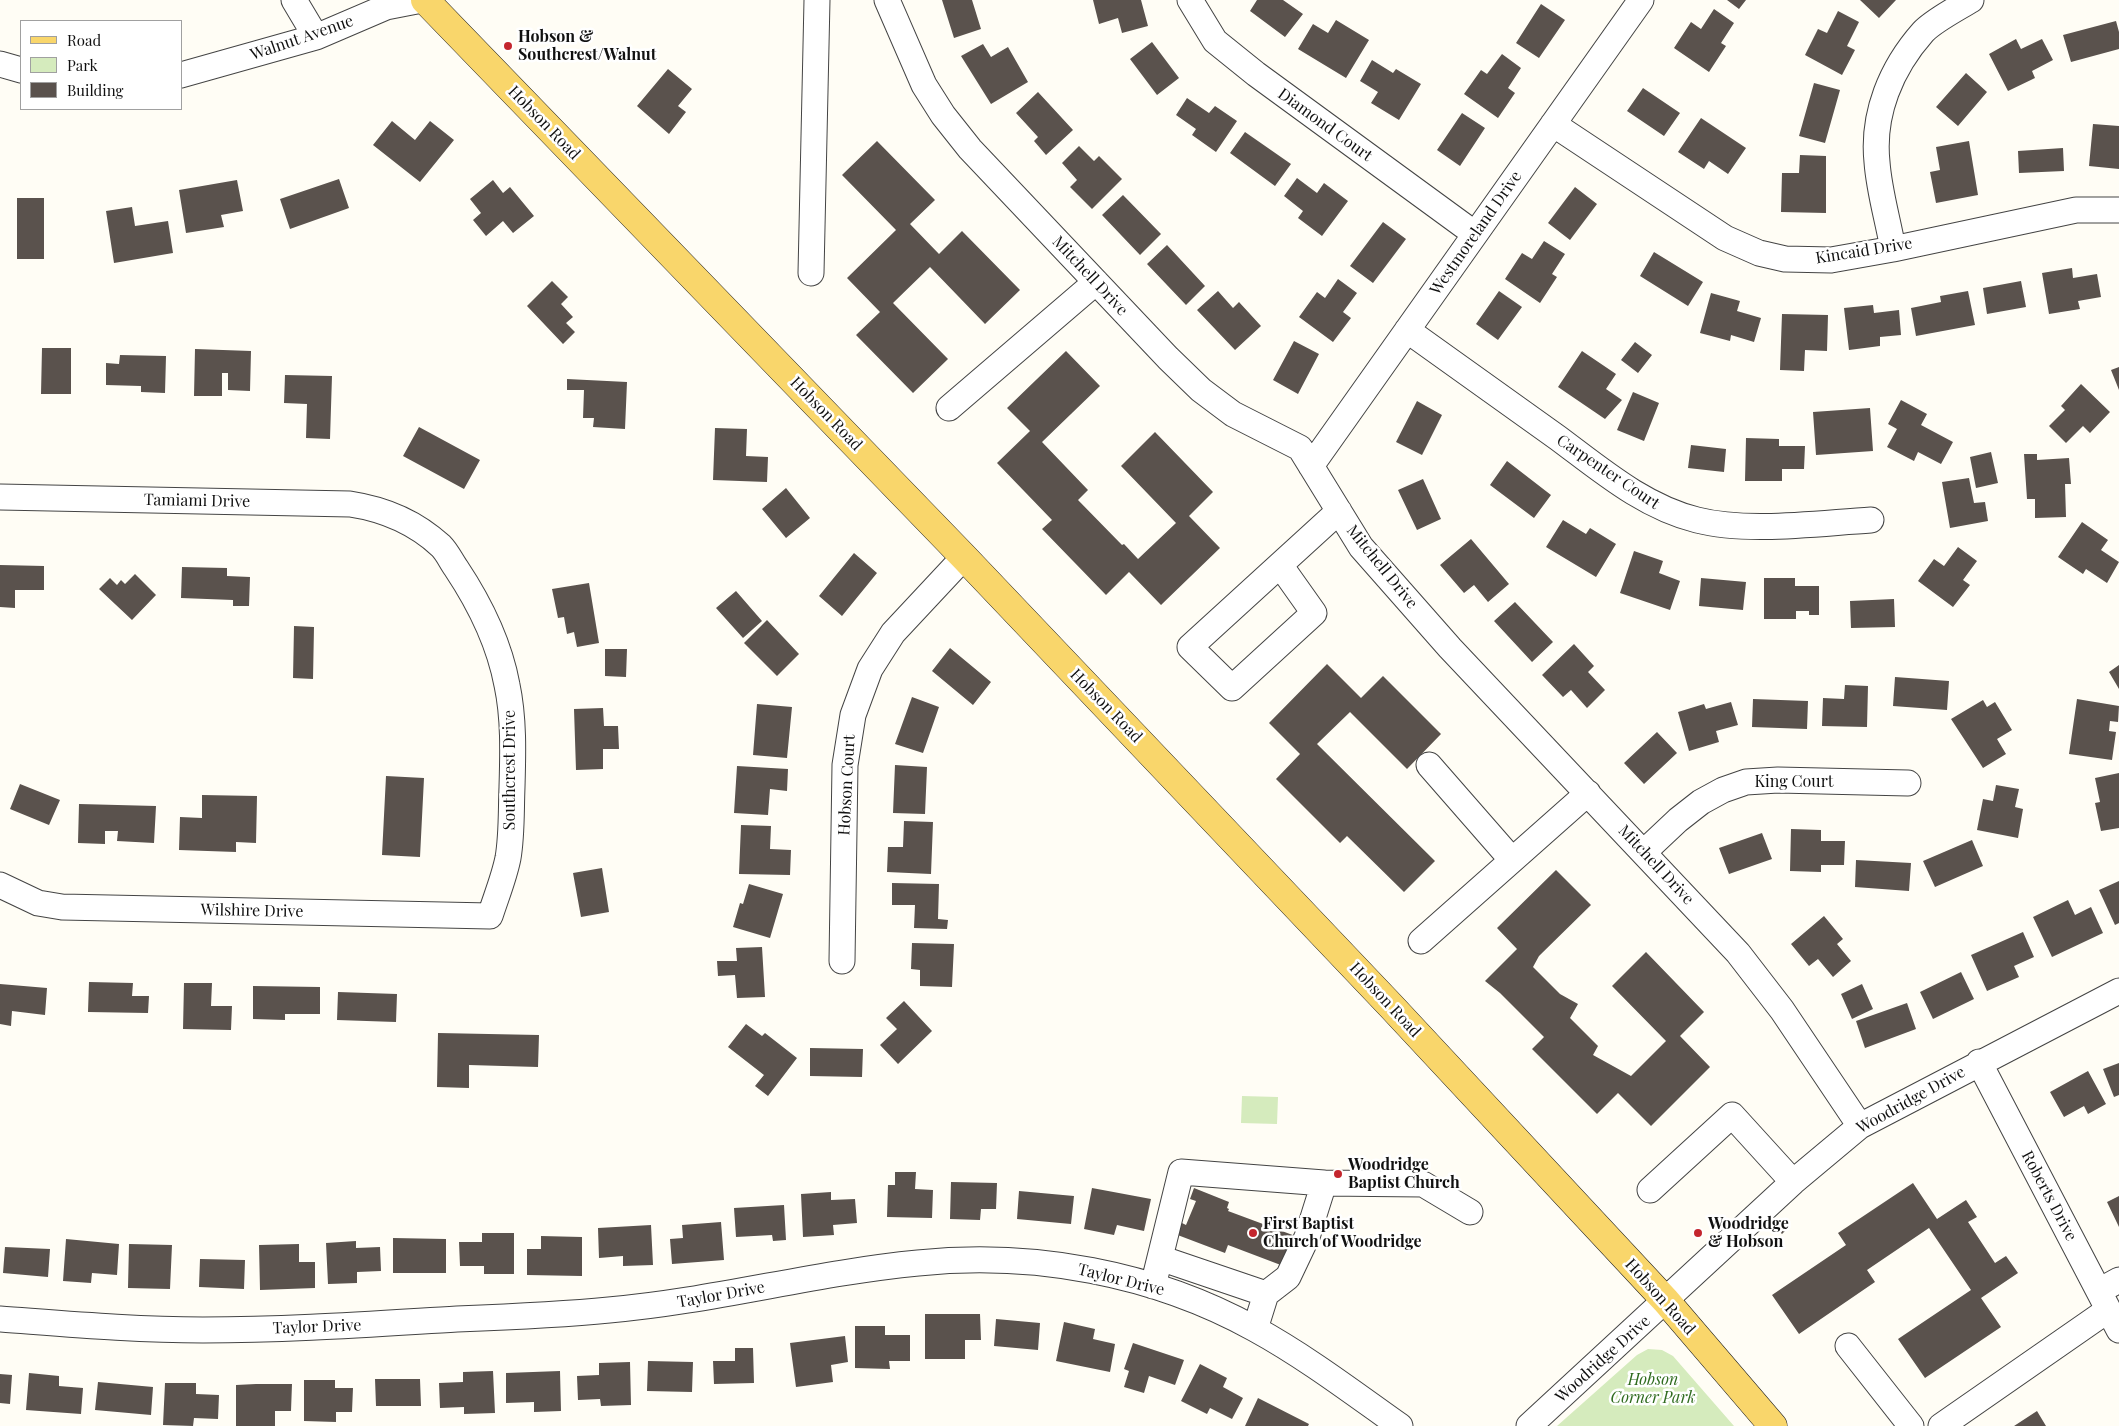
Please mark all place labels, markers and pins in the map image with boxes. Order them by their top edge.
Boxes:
place label: Hobson & Southcrest/Walnut [518,27,656,65]
marker: Hobson & Southcrest/Walnut [502,40,514,52]
place label: Woodridge Baptist Church [1348,1155,1460,1193]
marker: Woodridge Baptist Church [1332,1168,1344,1180]
place label: First Baptist Church of Woodridge [1263,1214,1422,1252]
place label: Woodridge & Hobson [1708,1214,1789,1252]
marker: First Baptist Church of Woodridge [1247,1227,1259,1239]
marker: Woodridge & Hobson [1692,1227,1704,1239]

